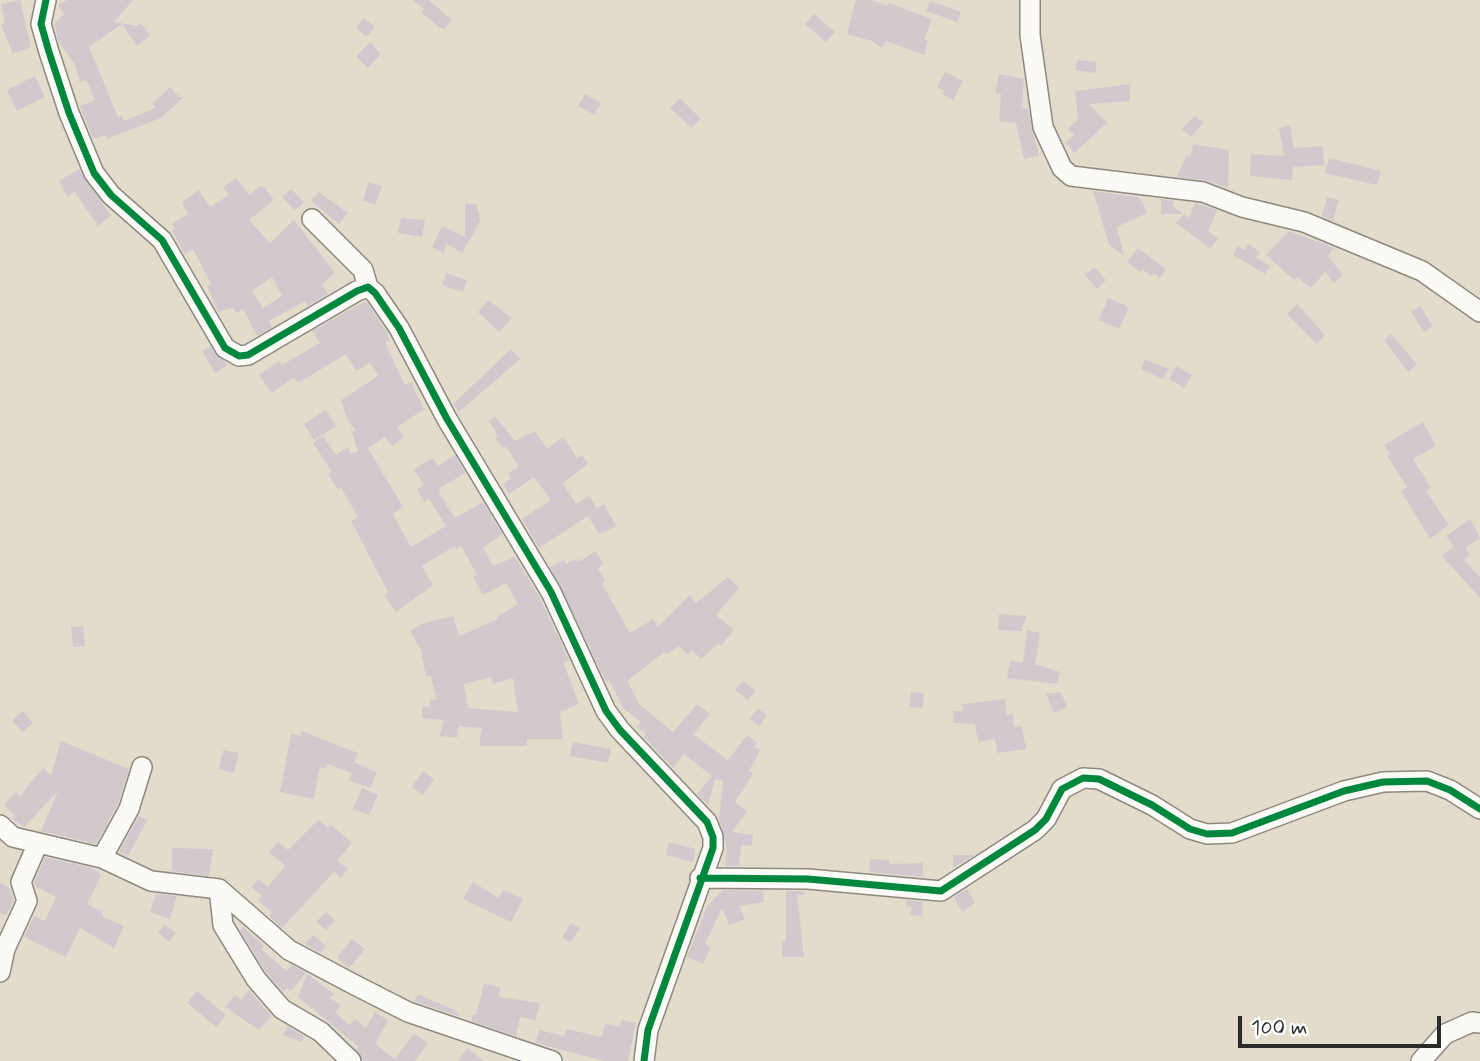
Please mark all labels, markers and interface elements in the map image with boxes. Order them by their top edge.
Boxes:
scale bar [1242,1002,1445,1046]
text: 100 m [1251,1014,1307,1042]

